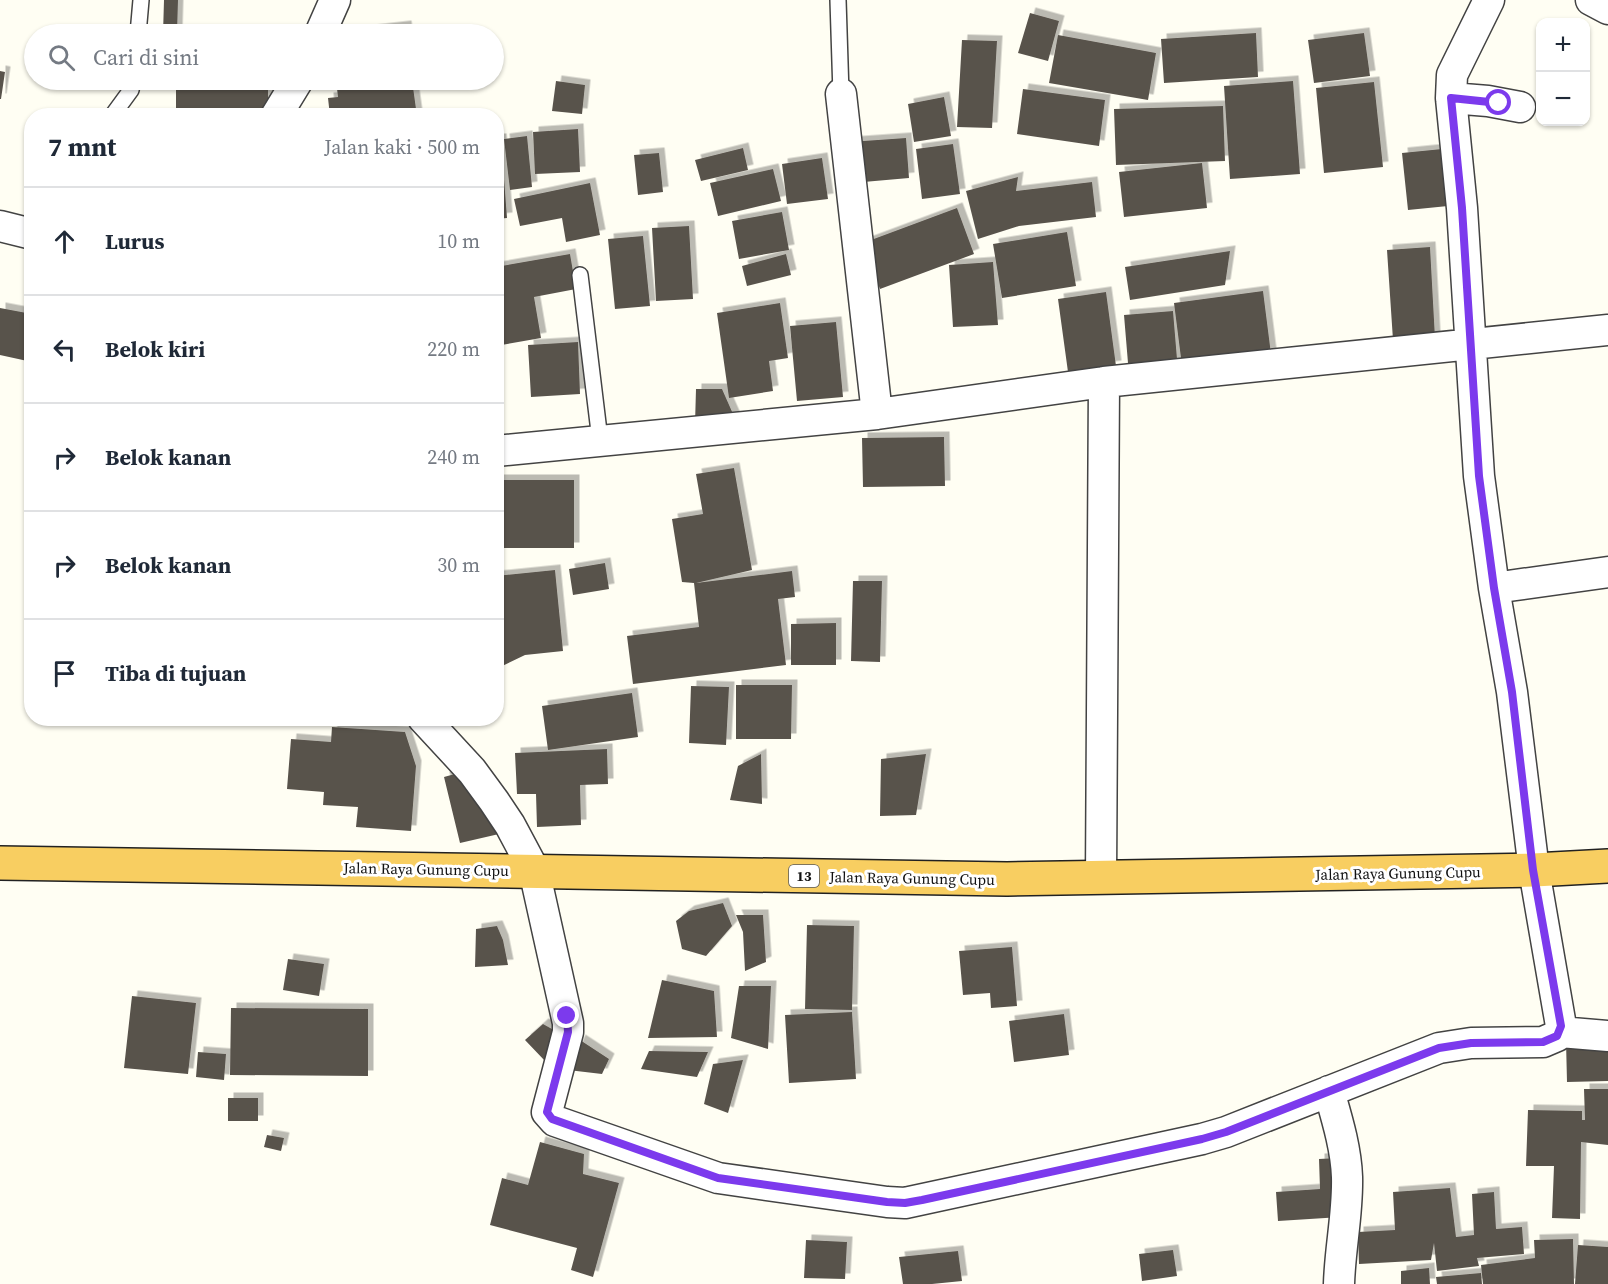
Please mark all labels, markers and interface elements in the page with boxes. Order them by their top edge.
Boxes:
map controls [1536,18,1590,126]
button: + [1536,18,1590,72]
search box [24,24,504,90]
icon: search [45,41,78,74]
text: Cari di sini [93,42,199,72]
button: − [1536,72,1590,126]
route start [1485,89,1511,115]
text: 7 mnt [48,129,116,165]
text: Jalan kaki · 500 m [324,133,480,161]
icon: ahead [48,225,81,258]
text: Lurus [105,226,164,256]
text: 10 m [437,227,480,255]
icon: left [48,333,81,366]
text: Belok kiri [105,334,205,364]
text: 220 m [427,335,480,363]
icon: right [48,441,81,474]
text: Belok kanan [105,442,231,472]
text: 240 m [427,443,480,471]
icon: right [48,549,81,582]
text: Belok kanan [105,550,231,580]
text: 30 m [437,551,480,579]
icon: arrive [48,657,81,690]
text: Tiba di tujuan [105,658,246,688]
street label: Jalan Raya Gunung Cupu [342,857,509,881]
street label: Jalan Raya Gunung Cupu [1314,861,1481,885]
road number: 13 [789,865,819,887]
street label: Jalan Raya Gunung Cupu [828,866,995,890]
route end [553,1002,579,1028]

